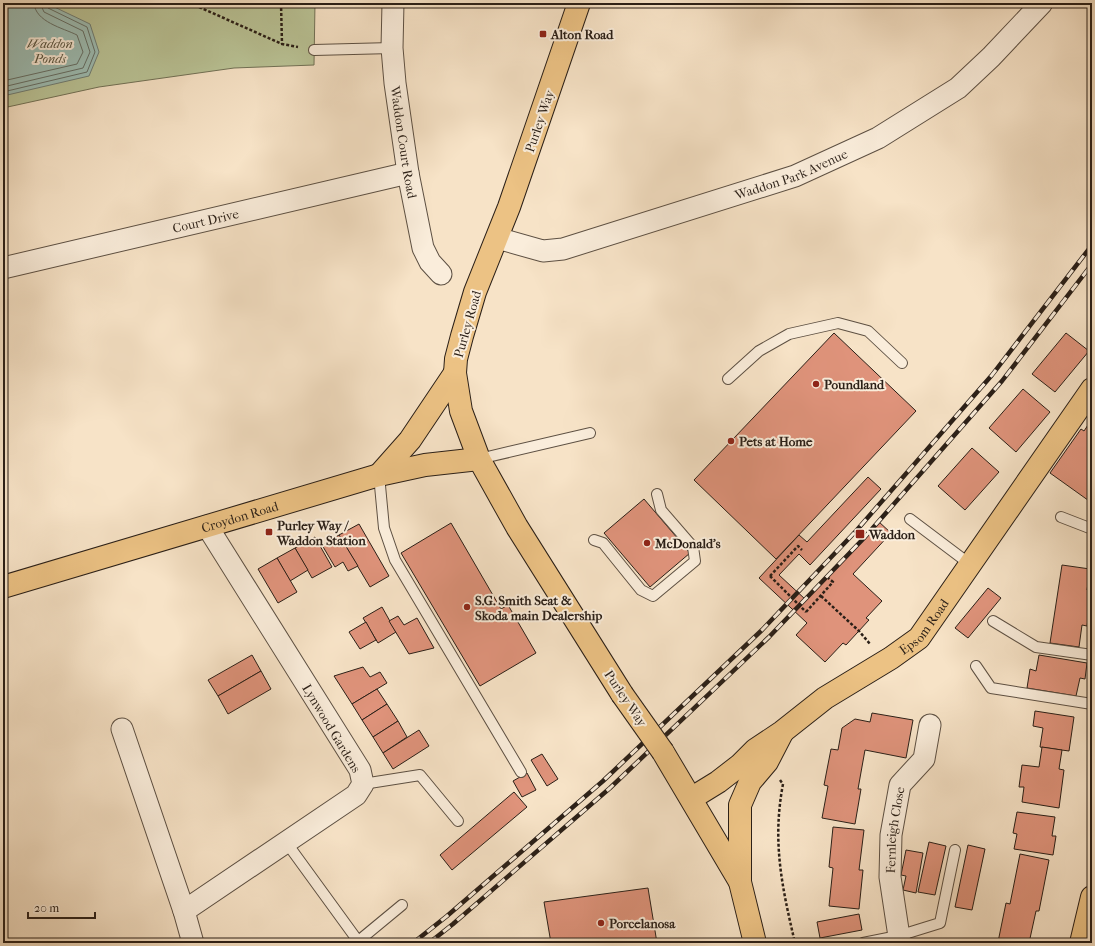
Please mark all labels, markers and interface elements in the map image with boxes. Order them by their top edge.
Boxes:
place label: Alton Road [550,27,614,42]
marker: Alton Road [538,29,548,39]
park label: Waddon Ponds [27,36,73,66]
street label: Waddon Court Road [387,84,420,201]
street label: Purley Way [522,87,557,154]
street label: Waddon Park Avenue [732,146,850,203]
street label: Court Drive [171,206,241,236]
street label: Purley Road [451,288,484,359]
place label: Poundland [824,377,885,392]
marker: Poundland [811,379,821,389]
place label: Pets at Home [739,434,813,449]
marker: Pets at Home [726,436,736,446]
street label: Croydon Road [200,498,281,536]
place label: Purley Way / Waddon Station [276,518,366,548]
marker: Purley Way / Waddon Station [264,527,274,537]
place label: Waddon [868,527,916,542]
marker: Waddon [854,528,866,540]
place label: McDonald's [654,536,721,551]
marker: McDonald's [642,538,652,548]
place label: S.G. Smith Seat & Skoda main Dealership [475,593,602,624]
street label: Epsom Road [896,595,952,658]
marker: S.G. Smith Seat & Skoda main Dealership [462,602,472,612]
street label: Purley Way [601,667,650,730]
street label: Lynwood Gardens [299,681,364,775]
street label: Fernleigh Close [883,785,908,874]
scale bar [28,894,95,920]
text: 20 m [34,901,59,915]
place label: Porcelanosa [609,916,676,931]
marker: Porcelanosa [596,918,606,928]

